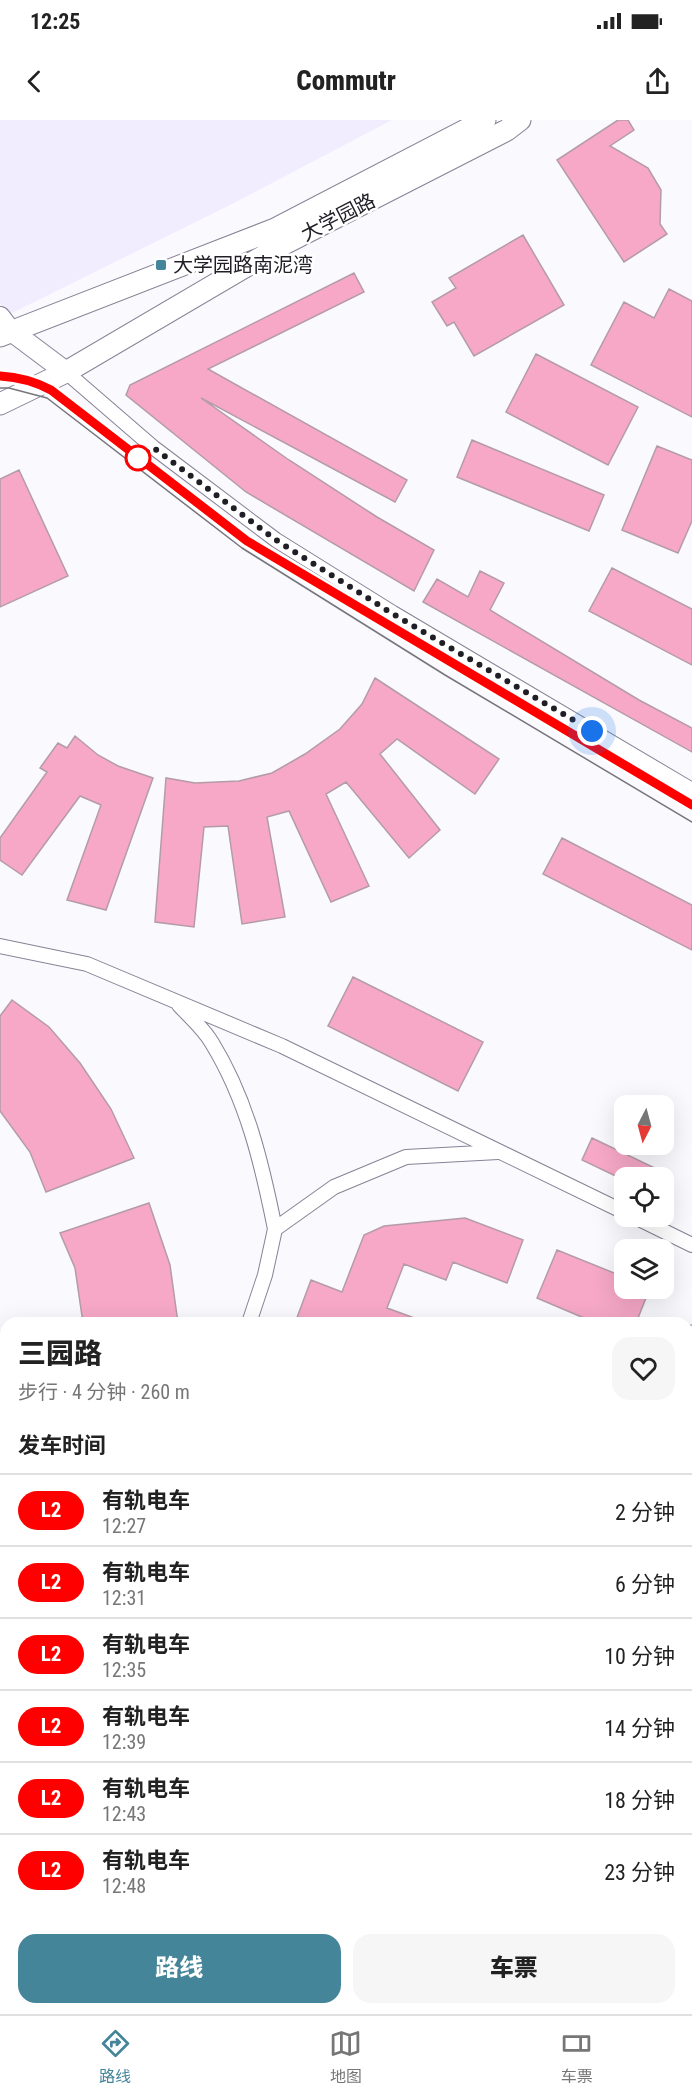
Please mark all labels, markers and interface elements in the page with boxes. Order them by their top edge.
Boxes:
text: 12:25 [30,9,81,34]
icon: back [18,65,51,98]
text: Commutr [296,65,396,97]
icon: share [641,65,674,98]
street label: 大学园路 [297,188,379,246]
place label: 大学园路南泥湾 [173,253,313,277]
marker: 大学园路南泥湾 [154,258,168,272]
unlabelled marker [125,445,151,471]
your location [577,716,607,746]
north arrow [614,1095,674,1155]
map controls [614,1095,674,1299]
button: locate [614,1167,674,1227]
button: layers [614,1239,674,1299]
text: 三园路 [18,1337,102,1370]
button: heart [612,1337,675,1400]
text: 步行 · 4 分钟 · 260 m [18,1380,190,1404]
text: 发车时间 [18,1433,106,1458]
text: 有轨电车 [102,1488,190,1513]
text: L2 [41,1498,61,1522]
text: 2 分钟 [615,1500,675,1525]
text: 12:27 [102,1514,146,1538]
text: 有轨电车 [102,1560,190,1585]
text: L2 [41,1570,61,1594]
text: 6 分钟 [615,1572,675,1597]
text: 12:31 [102,1586,146,1610]
text: 有轨电车 [102,1632,190,1657]
text: L2 [41,1642,61,1666]
text: 10 分钟 [604,1644,675,1669]
text: 12:35 [102,1658,146,1682]
text: 有轨电车 [102,1704,190,1729]
text: L2 [41,1714,61,1738]
text: 14 分钟 [604,1716,675,1741]
text: 12:39 [102,1730,146,1754]
text: 有轨电车 [102,1776,190,1801]
text: L2 [41,1786,61,1810]
text: 18 分钟 [604,1788,675,1813]
text: 12:43 [102,1802,146,1826]
text: 有轨电车 [102,1848,190,1873]
text: L2 [41,1858,61,1882]
text: 23 分钟 [604,1860,675,1885]
text: 12:48 [102,1874,146,1898]
button: 路线 [18,1934,341,2003]
button: 车票 [353,1934,675,2003]
tab: 路线 [99,2027,132,2087]
tab: 地图 [329,2027,362,2087]
tab: 车票 [560,2027,593,2087]

